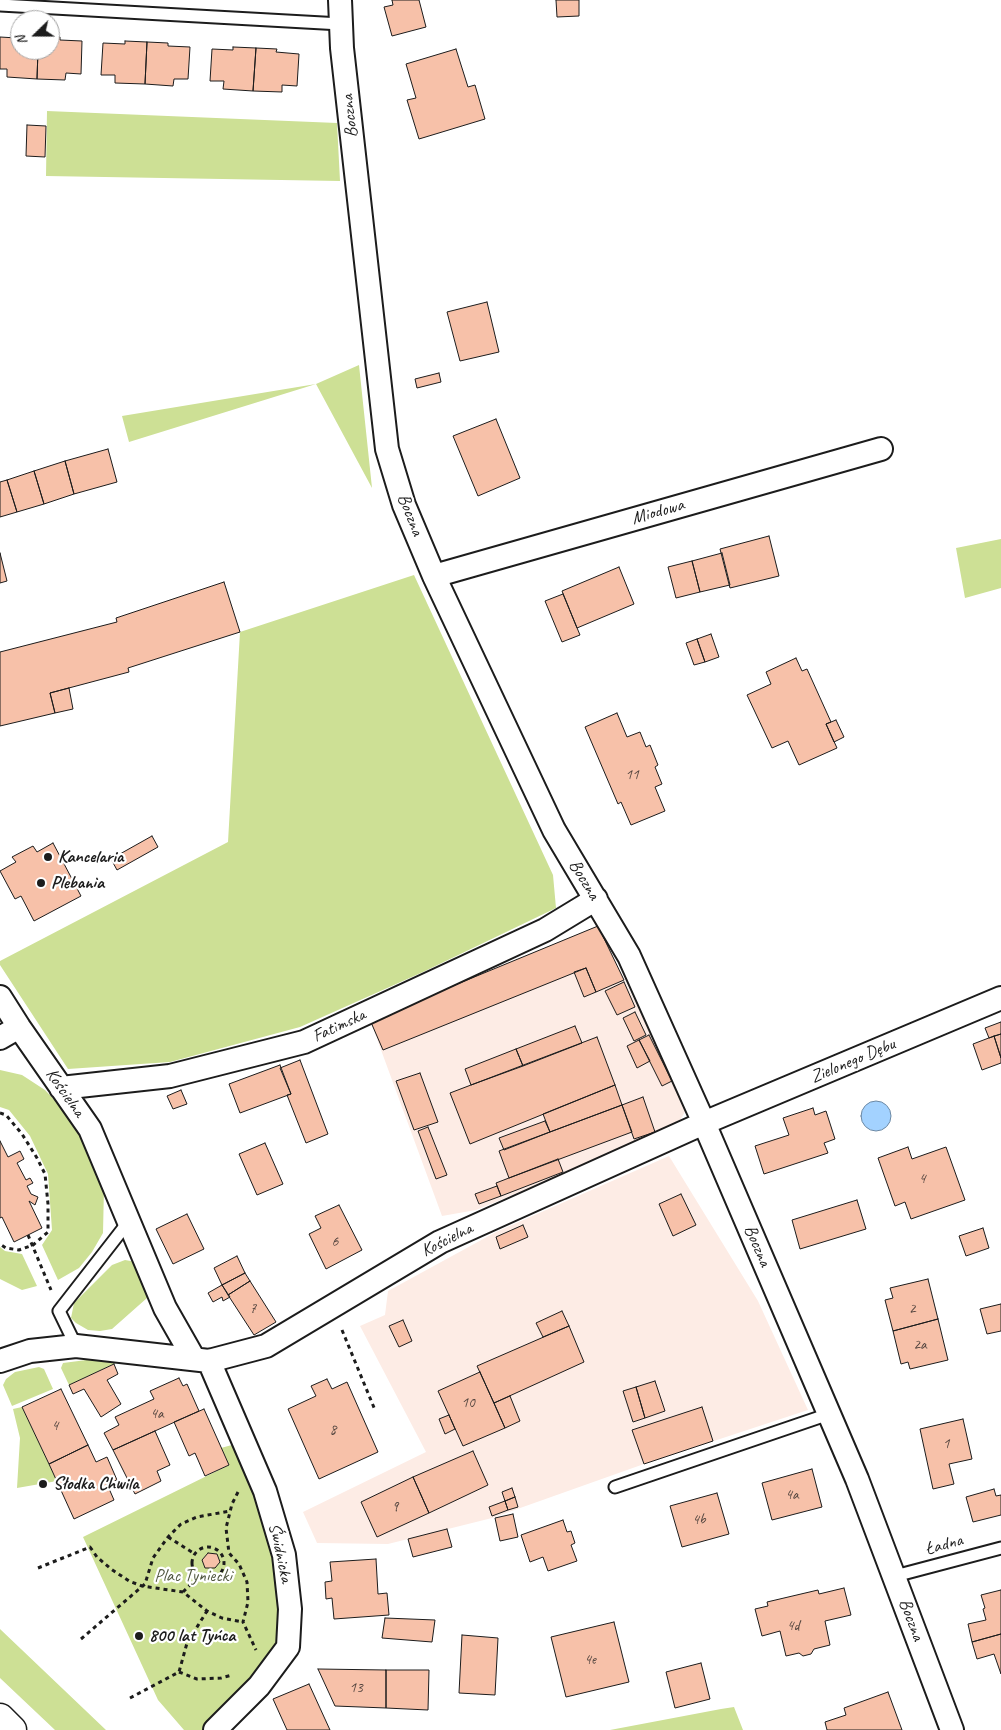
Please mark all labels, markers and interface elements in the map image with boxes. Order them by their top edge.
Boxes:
north arrow [10,10,60,60]
text: N [12,33,31,48]
street label: Boczna [337,93,363,139]
street label: Boczna [392,491,428,539]
street label: Miodowa [629,494,687,530]
house number: 11 [625,766,639,784]
place label: Kancelaria [58,846,123,868]
marker: Kancelaria [42,851,54,863]
street label: Boczna [564,856,604,904]
place label: Plebania [51,872,104,894]
marker: Plebania [35,877,47,889]
street label: Fatimska [309,1004,369,1048]
street label: Zielonego Dębu [808,1034,898,1088]
street label: Kościelna [40,1064,90,1122]
house number: 4 [919,1170,925,1188]
street label: Kościelna [418,1218,476,1262]
street label: Boczna [739,1222,775,1270]
house number: 6 [332,1233,338,1251]
house number: 7 [250,1300,256,1318]
house number: 2 [909,1300,915,1318]
house number: 2a [913,1336,927,1354]
house number: 10 [461,1394,475,1412]
house number: 4a [150,1405,164,1423]
house number: 4 [52,1417,58,1435]
house number: 8 [330,1421,336,1439]
house number: 1 [943,1435,949,1453]
place label: Słodka Chwila [53,1473,139,1495]
marker: Słodka Chwila [37,1478,49,1490]
house number: 4a [785,1486,799,1504]
house number: 9 [392,1498,398,1516]
house number: 4b [692,1511,706,1529]
street label: Świdnicka [263,1521,297,1585]
street label: Ładna [923,1530,965,1560]
park label: Plac Tyniecki [154,1565,232,1587]
street label: Boczna [893,1596,929,1644]
house number: 4d [787,1617,799,1635]
place label: 800 lat Tyńca [149,1625,235,1647]
marker: 800 lat Tyńca [133,1630,145,1642]
house number: 4e [584,1651,596,1669]
house number: 13 [349,1679,363,1697]

